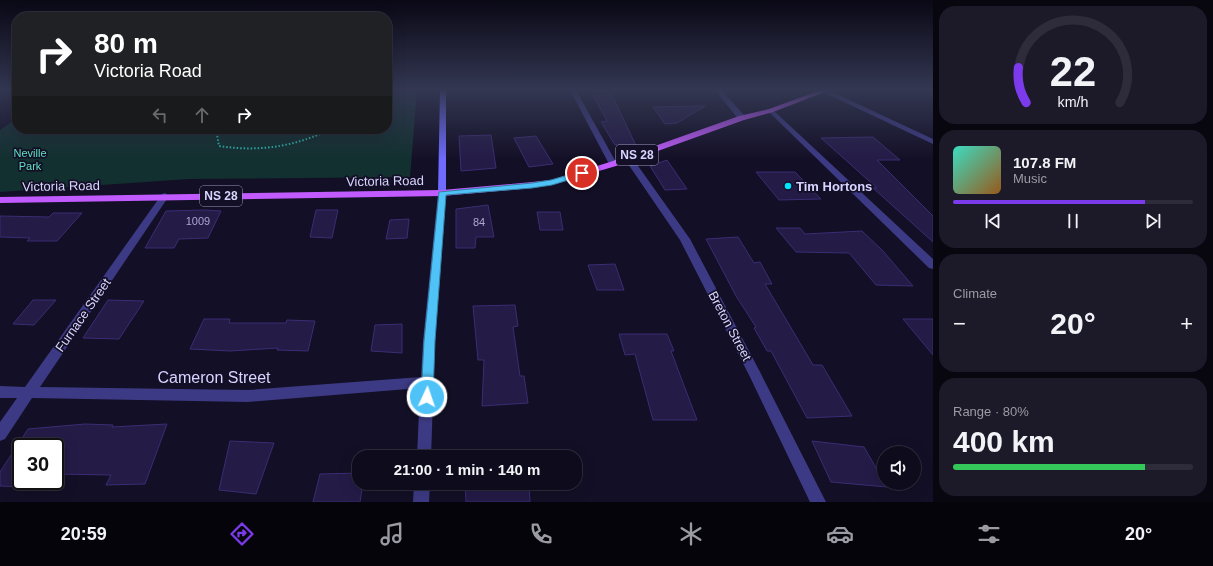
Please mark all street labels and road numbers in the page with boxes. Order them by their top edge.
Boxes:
road number: NS 28 [616,145,658,165]
street label: Victoria Road [346,173,424,189]
street label: Victoria Road [22,178,100,194]
road number: NS 28 [200,186,242,206]
street label: Furnace Street [52,275,114,355]
street label: Breton Street [705,289,755,364]
street label: Cameron Street [158,369,271,386]

